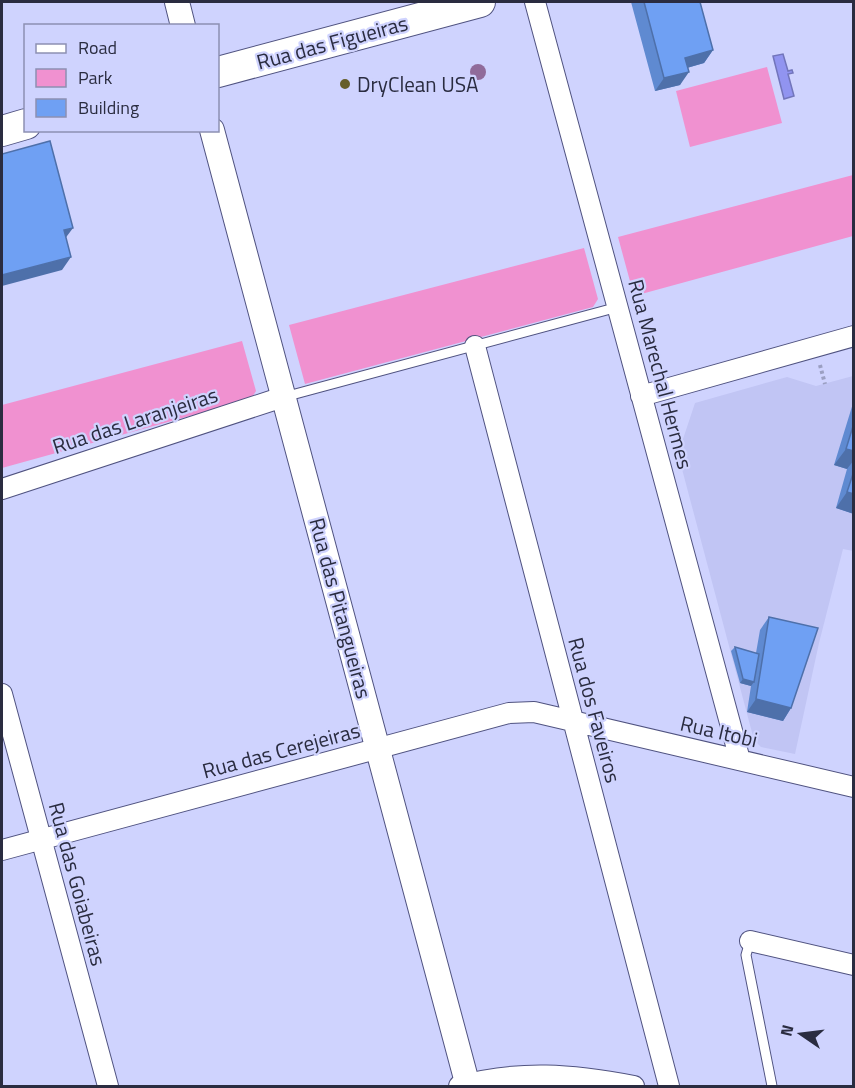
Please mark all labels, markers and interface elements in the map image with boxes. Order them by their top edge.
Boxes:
street label: Rua das Figueiras [253,6,411,78]
legend [24,24,219,132]
text: Road [78,34,117,61]
text: Park [78,64,113,91]
place label: DryClean USA [357,68,479,100]
marker: DryClean USA [338,77,352,91]
text: Building [78,94,139,121]
street label: Rua Marechal Hermes [620,276,702,472]
street label: Rua das Laranjeiras [48,378,222,462]
street label: Rua das Pitangueiras [301,514,381,702]
street label: Rua dos Faveiros [560,634,630,786]
street label: Rua Itobi [677,707,761,755]
street label: Rua das Cerejeiras [199,714,363,786]
street label: Rua das Goiabeiras [41,799,115,969]
north arrow [771,1004,831,1064]
text: N [773,1022,799,1039]

